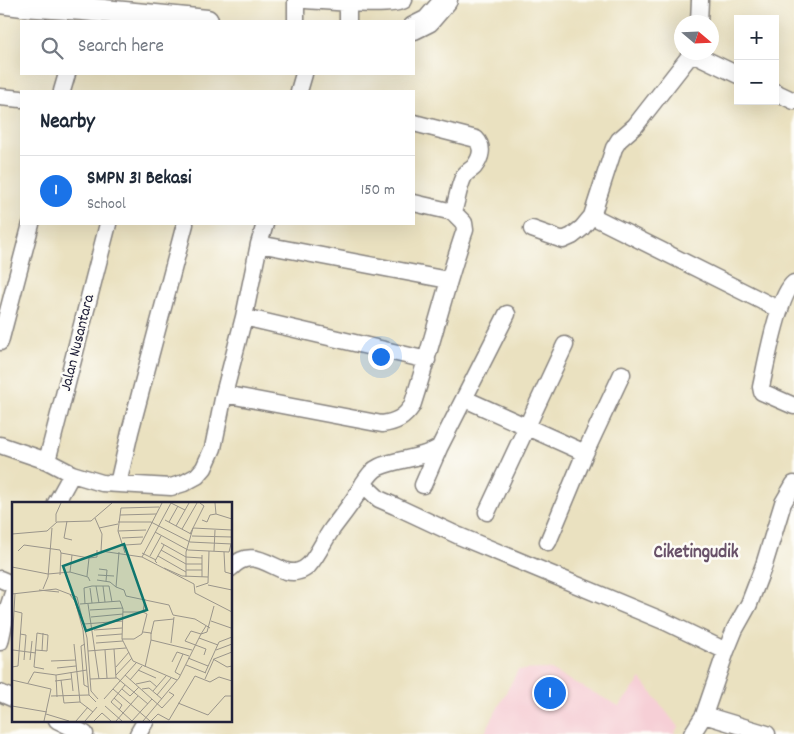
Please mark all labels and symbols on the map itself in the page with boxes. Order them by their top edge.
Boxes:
north arrow [674,15,719,60]
street label: Jalan Nusantara [55,292,101,394]
your location [368,344,394,370]
inset map [12,502,232,722]
district label: Ciketingudik [654,540,739,567]
pin: 1 [534,674,566,712]

